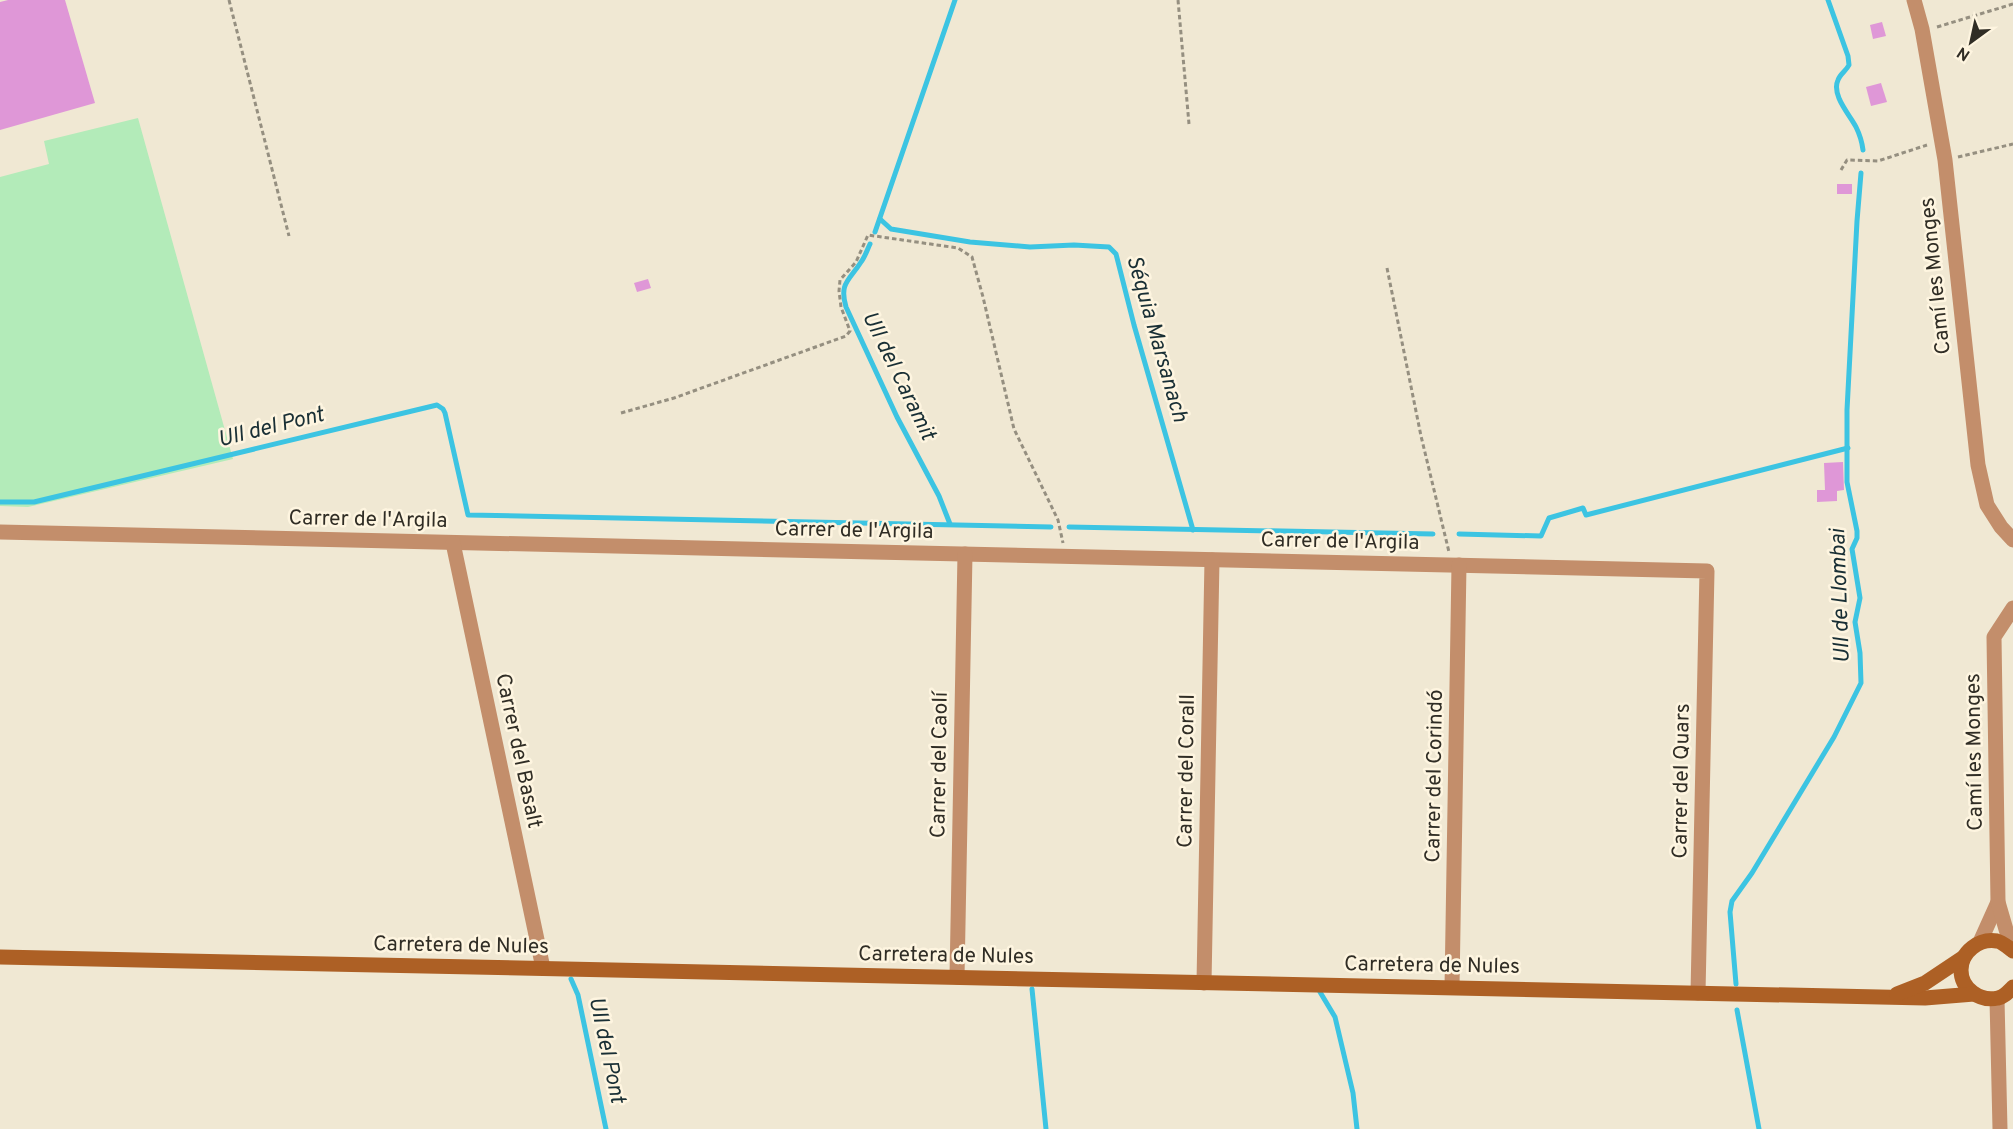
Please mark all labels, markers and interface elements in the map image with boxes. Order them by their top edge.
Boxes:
north arrow [1941,12,2001,72]
text: N [1954,41,1974,64]
street label: Camí les Monges [1914,196,1958,356]
water label: Séquia Marsanach [1119,253,1193,426]
water label: Ull del Caramit [855,307,941,446]
water label: Ull del Pont [215,402,328,454]
street label: Carrer de l'Argila [288,505,448,535]
street label: Carrer de l'Argila [774,516,934,546]
street label: Carrer de l'Argila [1260,527,1420,557]
water label: Ull de Llombai [1825,527,1857,664]
street label: Carrer del Basalt [488,671,548,831]
street label: Camí les Monges [1960,673,1990,831]
street label: Carrer del Corindó [1420,689,1450,863]
street label: Carrer del Caolí [925,690,955,838]
street label: Carrer del Corall [1172,694,1202,848]
street label: Carrer del Quars [1667,703,1697,859]
street label: Carretera de Nules [373,931,549,961]
street label: Carretera de Nules [858,941,1034,971]
street label: Carretera de Nules [1344,951,1520,981]
water label: Ull del Pont [582,994,631,1107]

